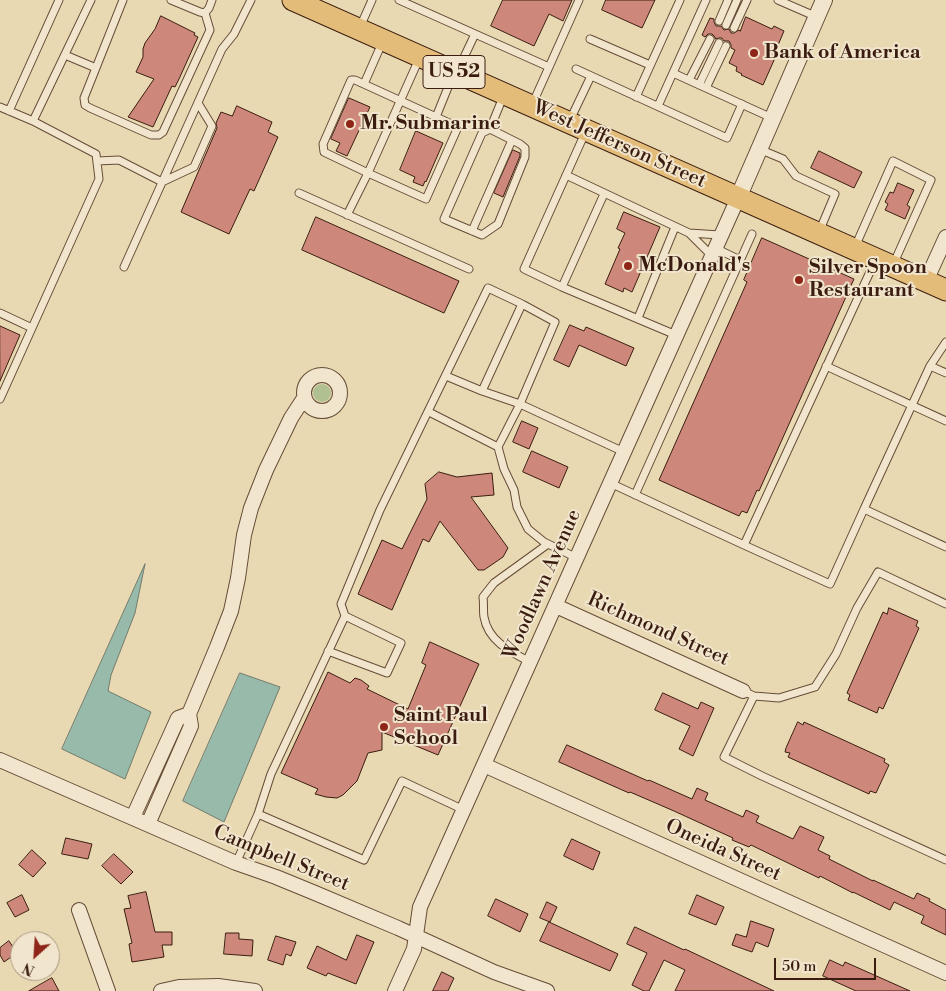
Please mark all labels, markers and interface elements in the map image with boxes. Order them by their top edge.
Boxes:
place label: Bank of America [764,41,921,65]
marker: Bank of America [748,47,760,59]
road number: US 52 [423,56,485,88]
street label: West Jefferson Street [529,96,709,194]
place label: Mr. Submarine [360,112,501,136]
marker: Mr. Submarine [344,118,356,130]
place label: McDonald's [638,254,750,278]
place label: Silver Spoon Restaurant [809,256,927,303]
marker: McDonald's [622,260,634,272]
marker: Silver Spoon Restaurant [793,274,805,286]
street label: Woodlawn Avenue [499,506,587,664]
street label: Richmond Street [583,588,733,672]
place label: Saint Paul School [394,704,488,751]
marker: Saint Paul School [378,721,390,733]
street label: Oneida Street [661,815,785,887]
street label: Campbell Street [209,821,353,897]
north arrow [10,931,60,981]
scale bar [776,948,878,980]
text: 50 m [782,957,816,976]
text: N [20,958,38,979]

